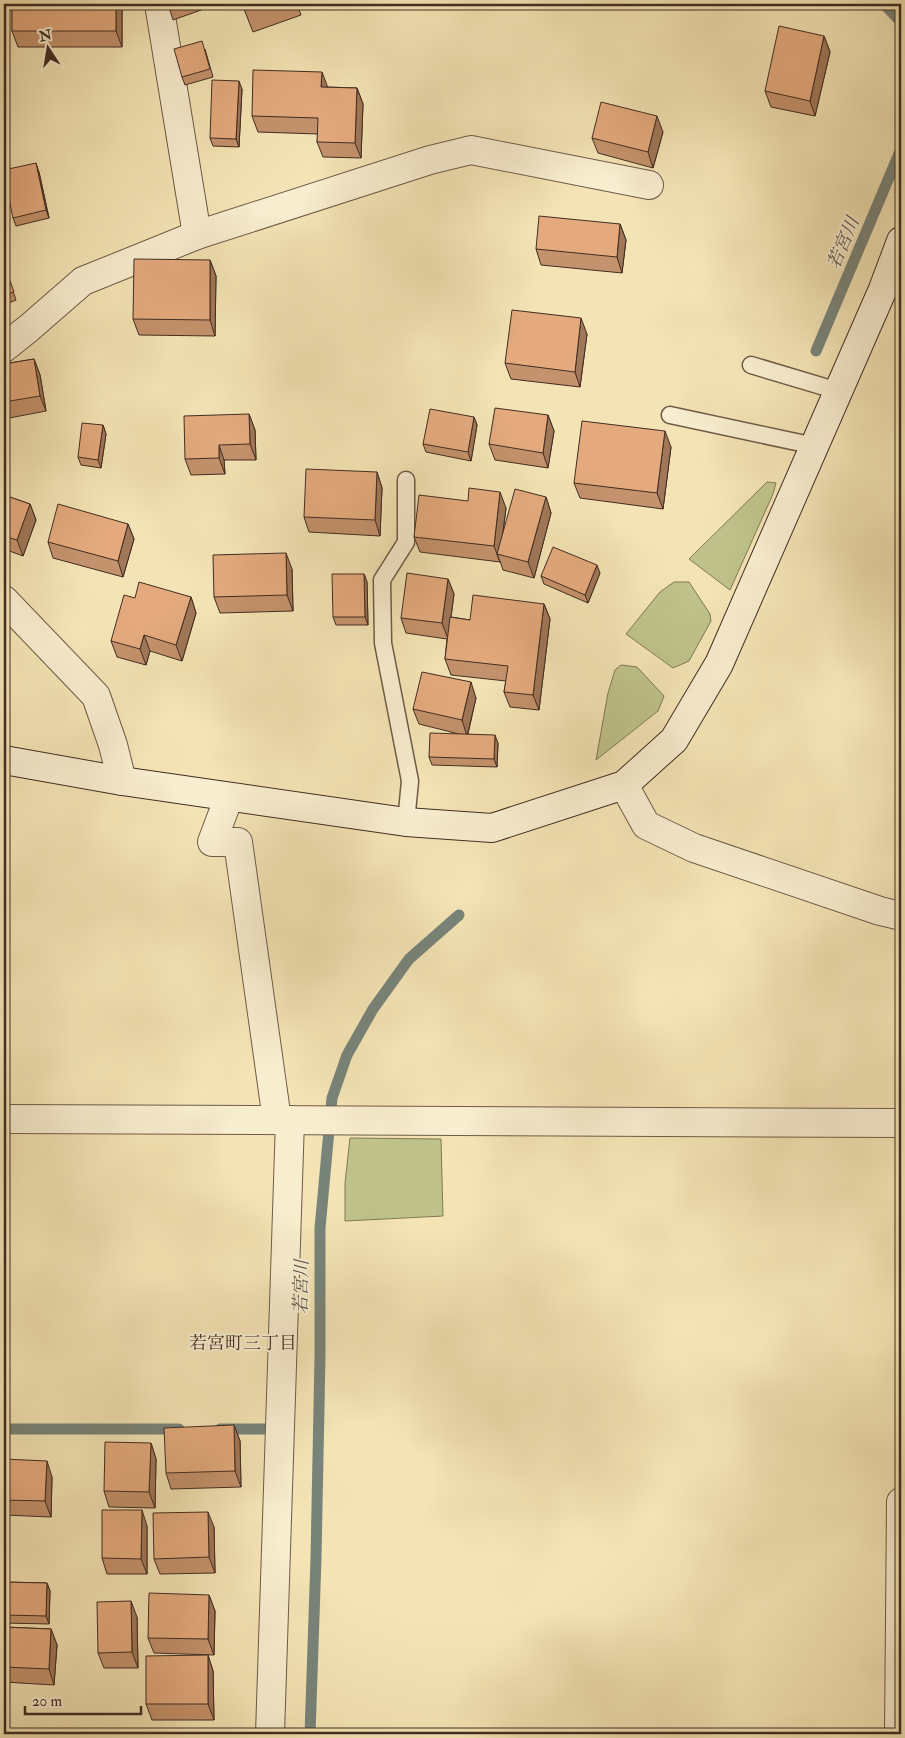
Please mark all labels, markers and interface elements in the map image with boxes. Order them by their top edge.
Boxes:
north arrow [22,22,72,72]
text: N [37,26,54,46]
water label: 若宮川 [822,212,865,273]
water label: 若宮川 [290,1258,314,1314]
district label: 若宮町三丁目 [189,1332,297,1355]
scale bar [25,1683,141,1715]
text: 20 m [32,1692,62,1711]

